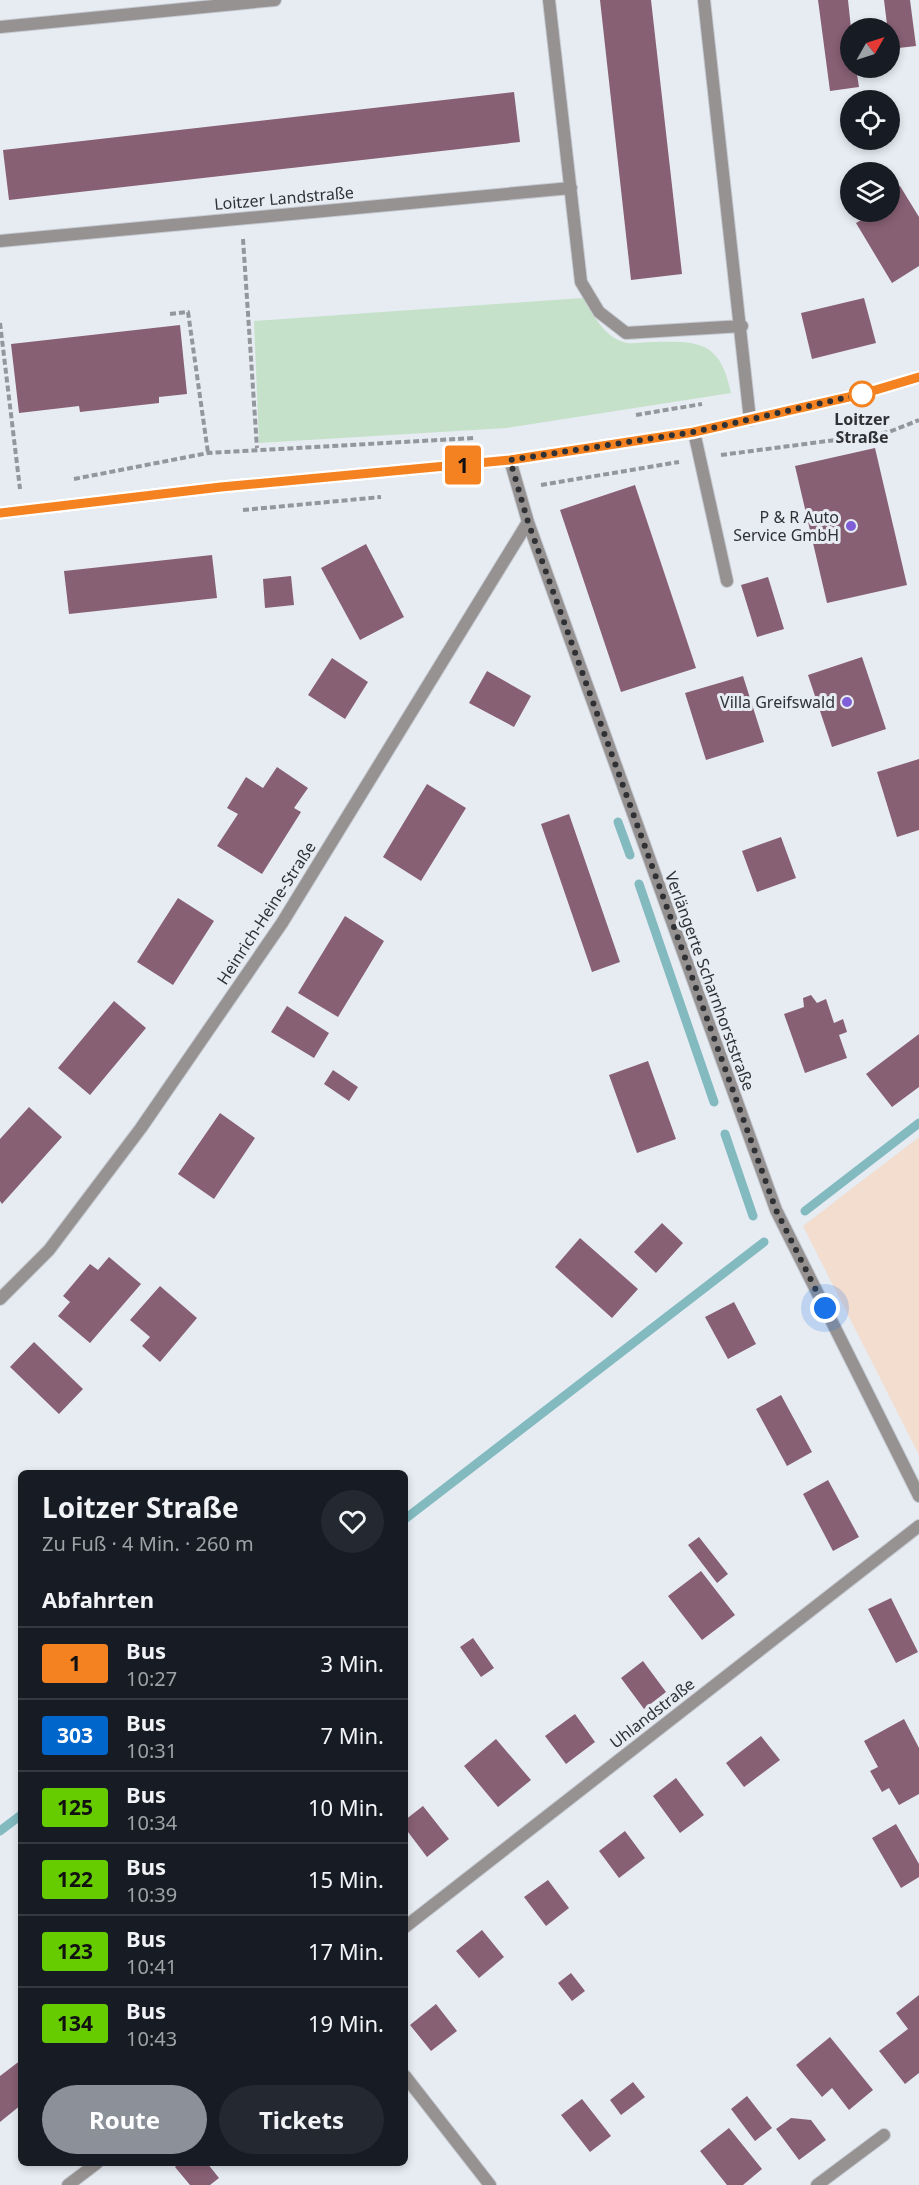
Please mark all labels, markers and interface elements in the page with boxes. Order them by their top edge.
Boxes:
north arrow [840,18,900,78]
map controls [840,18,900,222]
button: locate [840,90,900,150]
button: layers [840,162,900,222]
street label: Loitzer Landstraße [213,181,355,215]
marker: Loitzer Straße [849,381,875,407]
place label: Loitzer Straße [834,408,890,448]
line badge: 1 [444,446,482,484]
text: 1 [457,451,469,479]
place label: P & R Auto Service GmbH [733,506,839,546]
marker: P & R Auto Service GmbH [844,519,858,533]
place label: Villa Greifswald [720,691,835,713]
marker: Villa Greifswald [840,695,854,709]
street label: Heinrich-Heine-Straße [211,837,321,989]
street label: Verlängerte Scharnhorststraße [660,868,760,1094]
your location [810,1293,840,1323]
text: Loitzer Straße [42,1488,239,1526]
button: heart [321,1490,384,1553]
text: Zu Fuß · 4 Min. · 260 m [42,1530,254,1557]
text: Abfahrten [42,1584,154,1614]
text: Bus [126,1635,166,1665]
text: 3 Min. [321,1648,384,1678]
text: 1 [69,1649,81,1677]
text: 10:27 [126,1665,177,1692]
street label: Uhlandstraße [605,1673,699,1753]
text: Bus [126,1707,166,1737]
text: 7 Min. [321,1720,384,1750]
text: 303 [57,1721,93,1749]
text: 10:31 [126,1737,177,1764]
text: Bus [126,1779,166,1809]
text: 10 Min. [308,1792,384,1822]
text: 125 [57,1793,93,1821]
text: 10:34 [126,1809,177,1836]
text: Bus [126,1851,166,1881]
text: 15 Min. [308,1864,384,1894]
text: 122 [57,1865,93,1893]
text: 10:39 [126,1881,177,1908]
text: Bus [126,1923,166,1953]
text: 17 Min. [308,1936,384,1966]
text: 123 [57,1937,93,1965]
text: 10:41 [126,1953,177,1980]
text: Bus [126,1995,166,2025]
text: 19 Min. [308,2008,384,2038]
text: 134 [57,2009,93,2037]
text: 10:43 [126,2025,177,2052]
button: Route [42,2085,207,2154]
button: Tickets [219,2085,384,2154]

